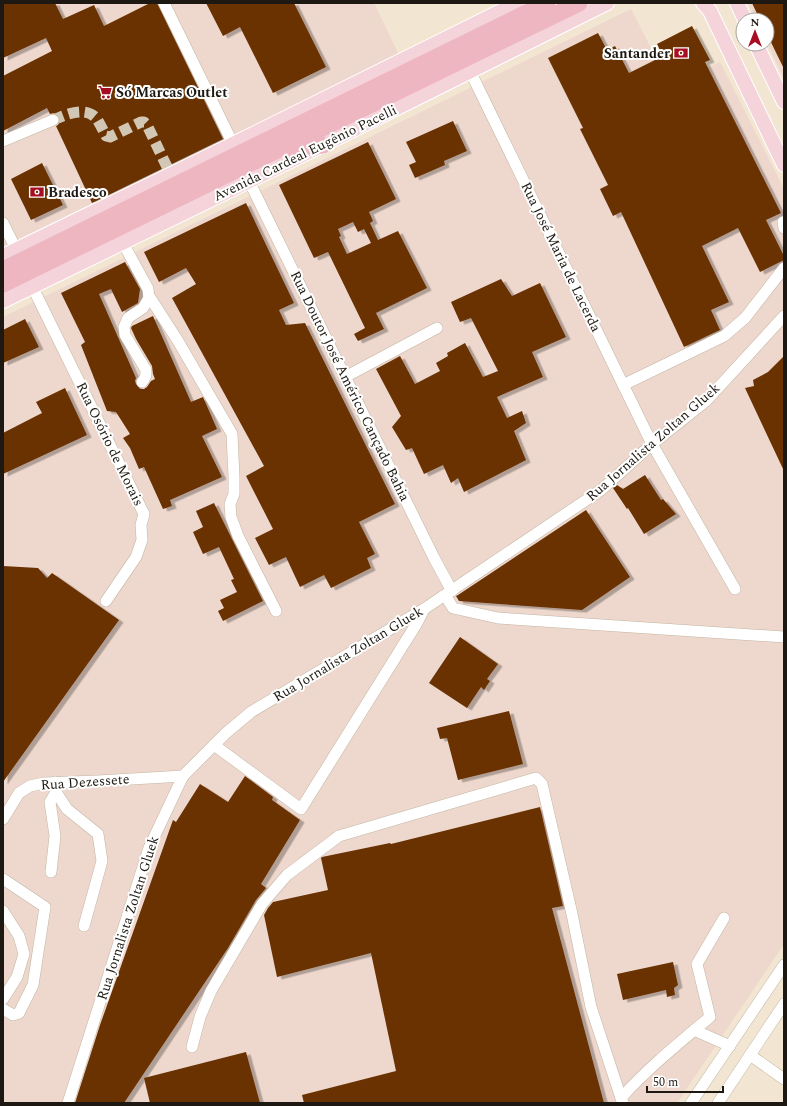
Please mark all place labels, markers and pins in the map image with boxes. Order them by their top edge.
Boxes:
place label: Santander [604,43,670,64]
bank icon: Santander [673,45,689,61]
place label: Só Marcas Outlet [116,82,228,103]
supermarket icon: Só Marcas Outlet [97,84,113,100]
place label: Bradesco [48,182,107,203]
bank icon: Bradesco [29,184,45,200]

